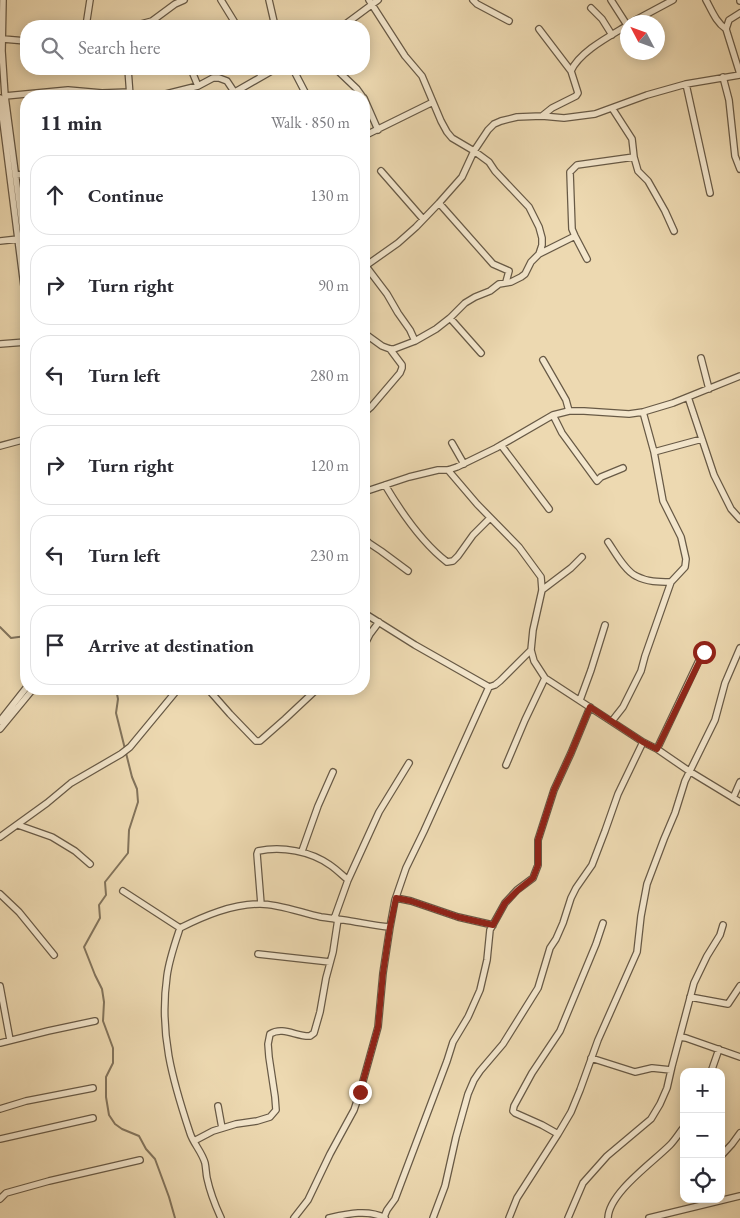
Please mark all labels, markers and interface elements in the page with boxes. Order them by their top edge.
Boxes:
north arrow [620,15,665,60]
search box [20,20,370,75]
icon: search [38,34,66,62]
text: Search here [78,35,160,60]
text: 11 min [40,109,102,136]
text: Walk · 850 m [271,112,350,133]
icon: ahead [41,181,69,209]
text: Continue [88,183,163,208]
text: 130 m [310,185,349,206]
icon: right [41,271,69,299]
text: Turn right [88,273,174,298]
text: 90 m [318,275,349,296]
icon: left [41,361,69,389]
text: Turn left [88,363,160,388]
text: 280 m [310,365,349,386]
icon: right [41,451,69,479]
text: Turn right [88,453,174,478]
text: 120 m [310,455,349,476]
icon: left [41,541,69,569]
text: Turn left [88,543,160,568]
text: 230 m [310,545,349,566]
icon: arrive [41,631,69,659]
text: Arrive at destination [88,633,254,658]
route start [693,641,716,664]
map controls [680,1068,725,1203]
button: + [680,1068,725,1113]
route end [349,1081,372,1104]
button: − [680,1113,725,1158]
button: locate [680,1158,725,1203]

